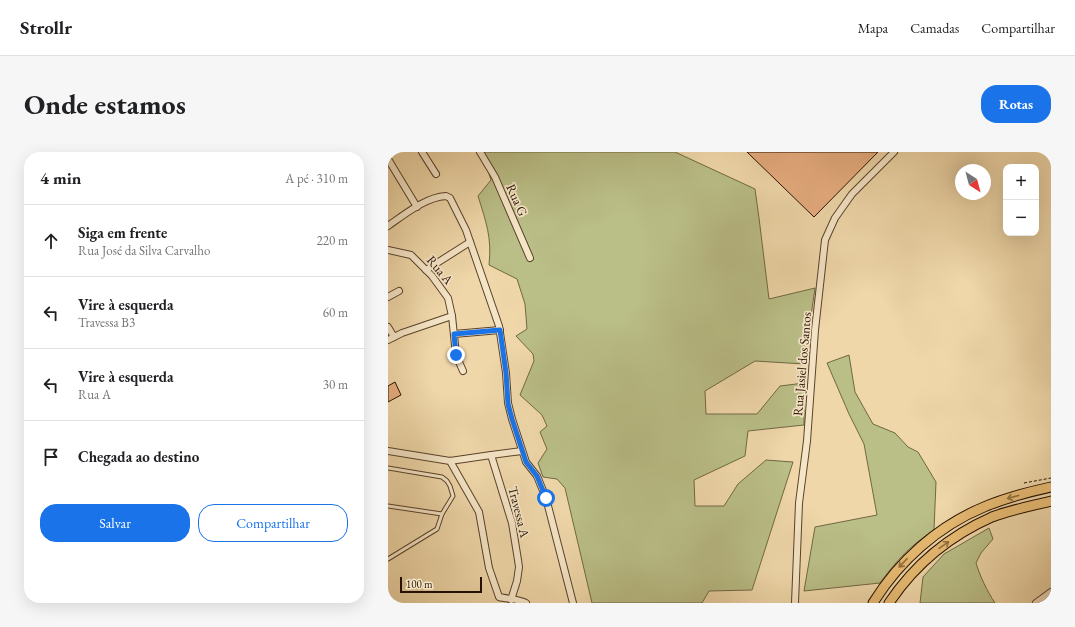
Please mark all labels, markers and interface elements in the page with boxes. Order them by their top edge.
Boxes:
text: Strollr [20,15,72,40]
text: Mapa [858,19,888,37]
text: Camadas [910,19,959,37]
text: Compartilhar [981,19,1055,37]
button: Rotas [981,85,1051,123]
text: Onde estamos [24,86,186,122]
north arrow [955,164,991,200]
map controls [1003,164,1039,236]
button: + [1003,164,1039,200]
text: 4 min [40,167,81,189]
text: A pé · 310 m [285,170,348,187]
street label: Rua G [502,181,532,219]
button: − [1003,200,1039,236]
text: Siga em frente [78,223,167,242]
icon: ahead [40,230,62,252]
text: 220 m [317,232,348,249]
text: Rua José da Silva Carvalho [78,242,210,259]
street label: Rua A [423,252,458,289]
text: Vire à esquerda [78,295,174,314]
icon: left [40,302,62,324]
text: 60 m [323,304,348,321]
street label: Rua Jasiel dos Santos [789,311,815,417]
text: Travessa B3 [78,314,135,331]
route end [447,346,465,364]
text: Vire à esquerda [78,367,174,386]
icon: left [40,374,62,396]
text: 30 m [323,376,348,393]
text: Rua A [78,386,111,403]
icon: arrive [40,446,62,468]
text: Chegada ao destino [78,447,199,466]
street label: Travessa A [504,485,534,540]
route start [537,489,555,507]
one-way arrow [1007,493,1020,501]
button: Salvar [40,504,190,542]
button: Compartilhar [198,504,348,542]
one-way arrow [939,541,950,549]
one-way arrow [899,558,908,568]
scale bar [400,575,482,594]
text: 100 m [406,577,433,591]

